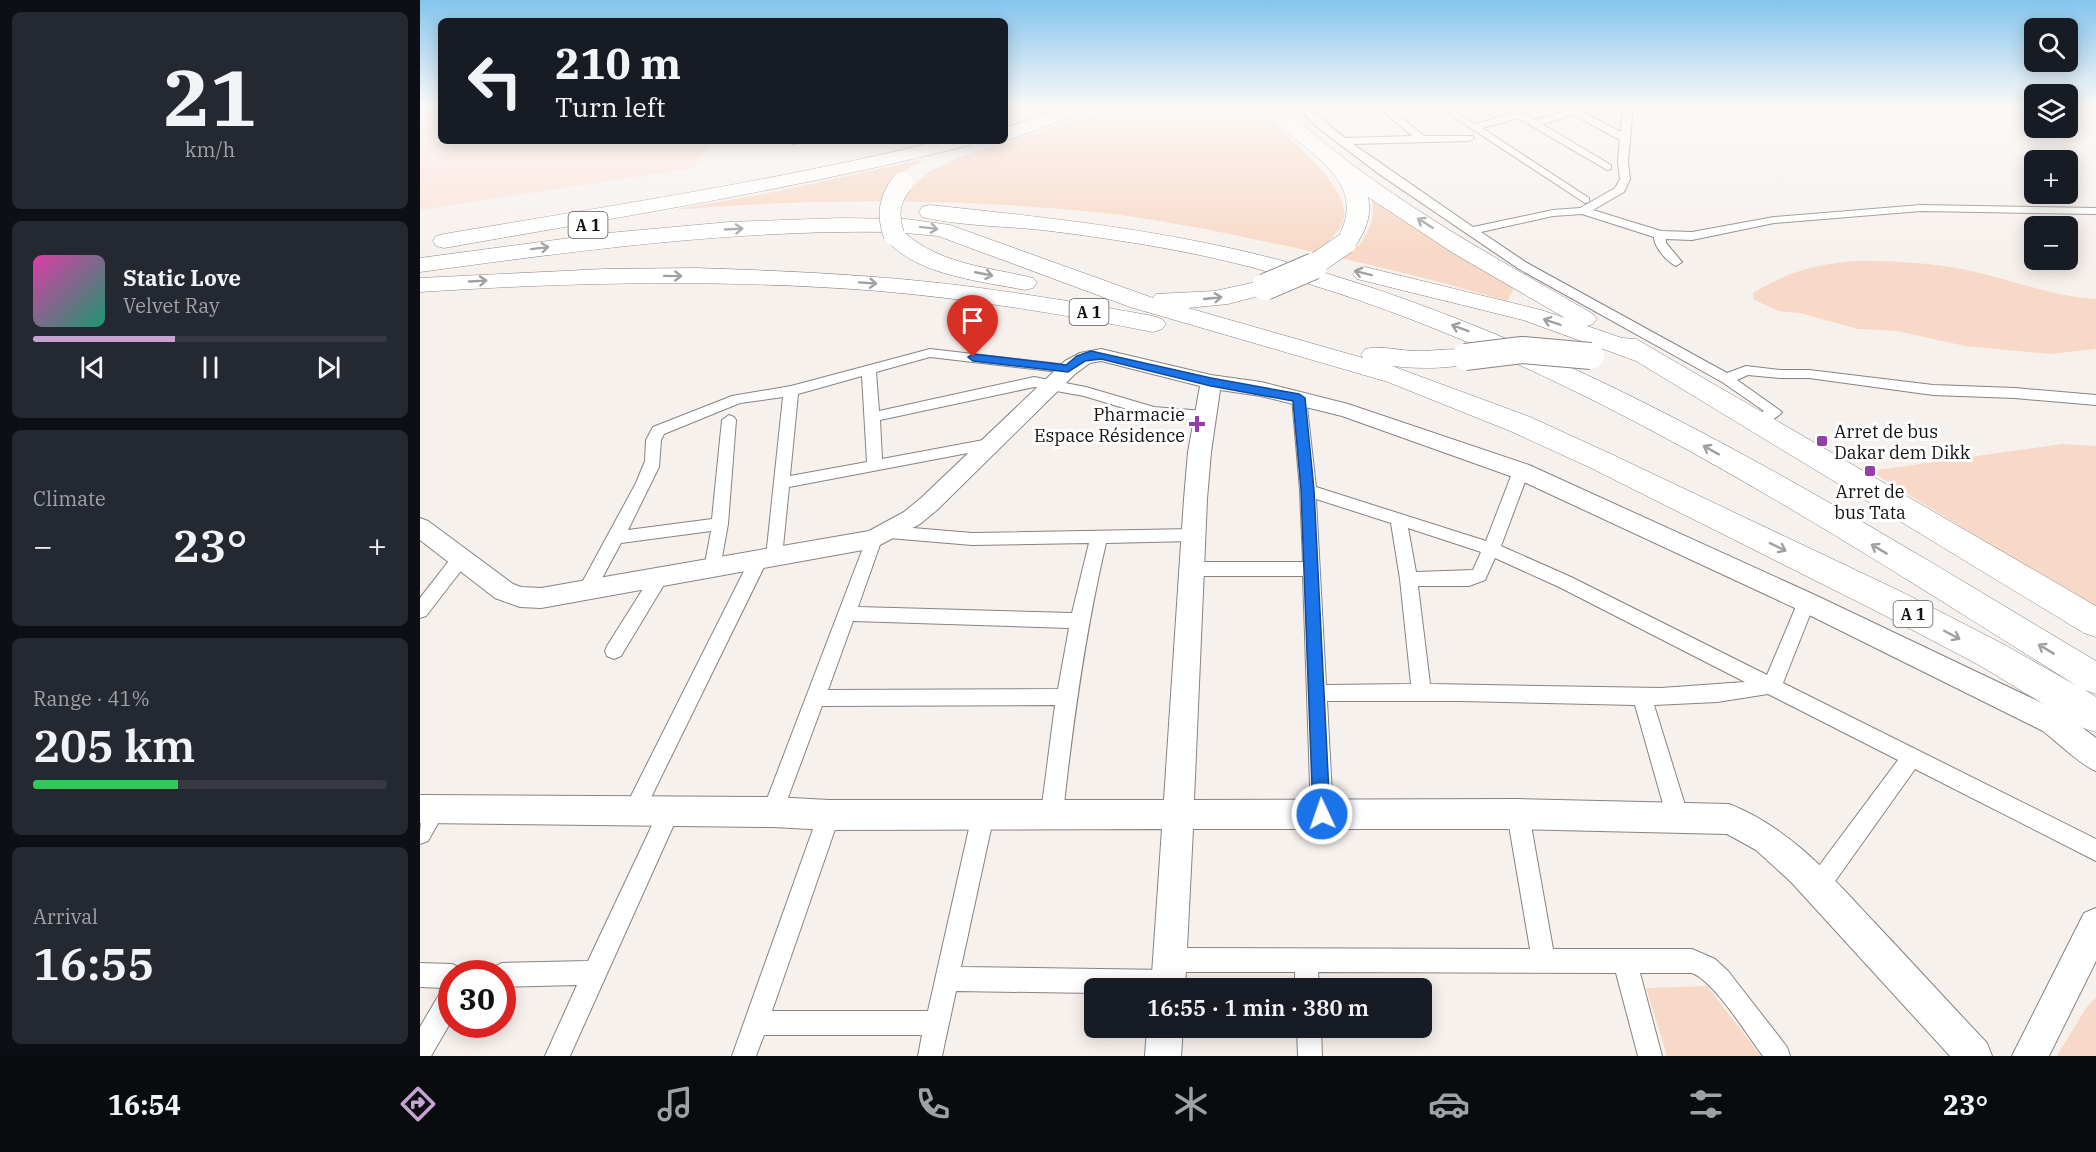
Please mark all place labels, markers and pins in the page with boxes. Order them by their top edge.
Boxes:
pin [947,295,998,357]
place label: Pharmacie Espace Résidence [1034,403,1185,447]
marker: Pharmacie Espace Résidence [1190,417,1204,431]
place label: Arret de bus Dakar dem Dikk [1834,420,1971,464]
marker: Arret de bus Dakar dem Dikk [1815,434,1829,448]
marker: Arret de bus Tata [1863,464,1877,478]
place label: Arret de bus Tata [1834,480,1906,524]

